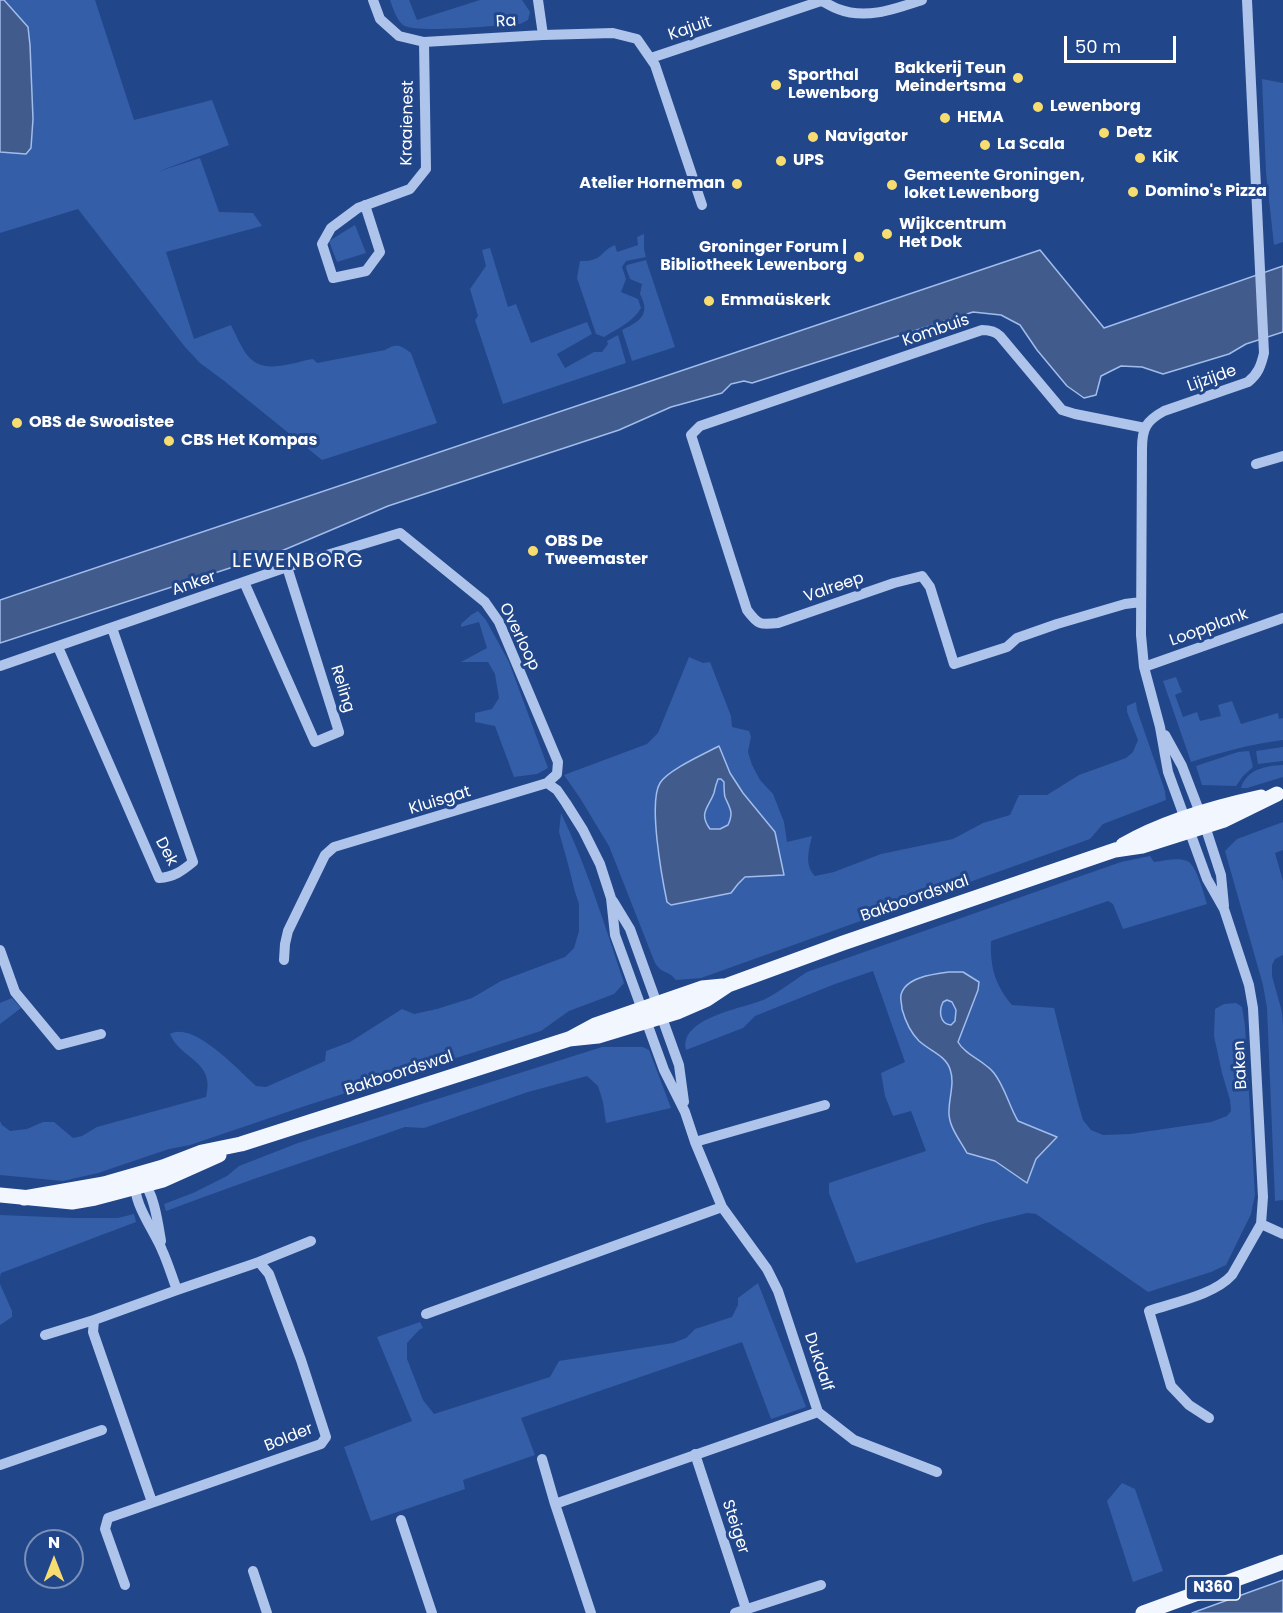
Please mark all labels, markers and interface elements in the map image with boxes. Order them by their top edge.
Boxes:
street label: Ra [495,12,517,32]
street label: Kajuit [666,13,714,45]
scale bar [1067,24,1180,62]
text: 50 m [1075,34,1121,59]
place label: Bakkerij Teun Meindertsma [894,59,1006,97]
place label: Sporthal Lewenborg [788,66,879,104]
marker: Bakkerij Teun Meindertsma [1011,71,1025,85]
marker: Sporthal Lewenborg [769,78,783,92]
street label: Kraaienest [398,80,418,166]
place label: Lewenborg [1050,97,1141,117]
marker: Lewenborg [1031,100,1045,114]
place label: HEMA [957,108,1004,128]
marker: HEMA [938,111,952,125]
place label: Detz [1116,123,1152,143]
marker: Detz [1097,126,1111,140]
place label: Navigator [825,127,908,147]
marker: Navigator [806,130,820,144]
place label: La Scala [997,135,1065,155]
marker: La Scala [978,138,992,152]
place label: KiK [1152,148,1179,168]
place label: UPS [793,151,824,171]
marker: KiK [1133,151,1147,165]
marker: UPS [774,154,788,168]
place label: Gemeente Groningen, loket Lewenborg [904,166,1085,204]
place label: Atelier Horneman [579,174,725,194]
marker: Atelier Horneman [730,177,744,191]
marker: Gemeente Groningen, loket Lewenborg [885,178,899,192]
place label: Domino's Pizza [1145,182,1267,202]
marker: Domino's Pizza [1126,185,1140,199]
place label: Wijkcentrum Het Dok [899,215,1007,253]
marker: Wijkcentrum Het Dok [880,227,894,241]
place label: Groninger Forum | Bibliotheek Lewenborg [660,238,847,276]
marker: Groninger Forum | Bibliotheek Lewenborg [852,250,866,264]
place label: Emmaüskerk [721,291,831,311]
marker: Emmaüskerk [702,294,716,308]
street label: Kombuis [900,311,972,351]
street label: Lijzijde [1185,361,1239,397]
place label: OBS de Swoaistee [29,413,174,433]
marker: OBS de Swoaistee [10,416,24,430]
place label: CBS Het Kompas [181,431,317,451]
marker: CBS Het Kompas [162,434,176,448]
place label: OBS De Tweemaster [545,532,648,570]
marker: OBS De Tweemaster [526,544,540,558]
district label: LEWENBORG [232,550,364,574]
street label: Anker [170,568,218,600]
street label: Valreep [801,569,867,607]
street label: Overloop [494,600,544,674]
street label: Loopplank [1167,605,1251,651]
street label: Reling [326,663,358,715]
street label: Kluisgat [407,783,473,819]
street label: Dek [151,834,181,870]
street label: Bakboordswal [858,872,972,926]
street label: Baken [1230,1040,1252,1090]
street label: Bakboordswal [342,1047,456,1101]
street label: Dukdalf [800,1330,836,1394]
street label: Bolder [262,1420,316,1456]
street label: Steiger [717,1498,753,1556]
north arrow [24,1529,84,1589]
text: N [48,1531,60,1554]
road number: N360 [1186,1576,1240,1600]

